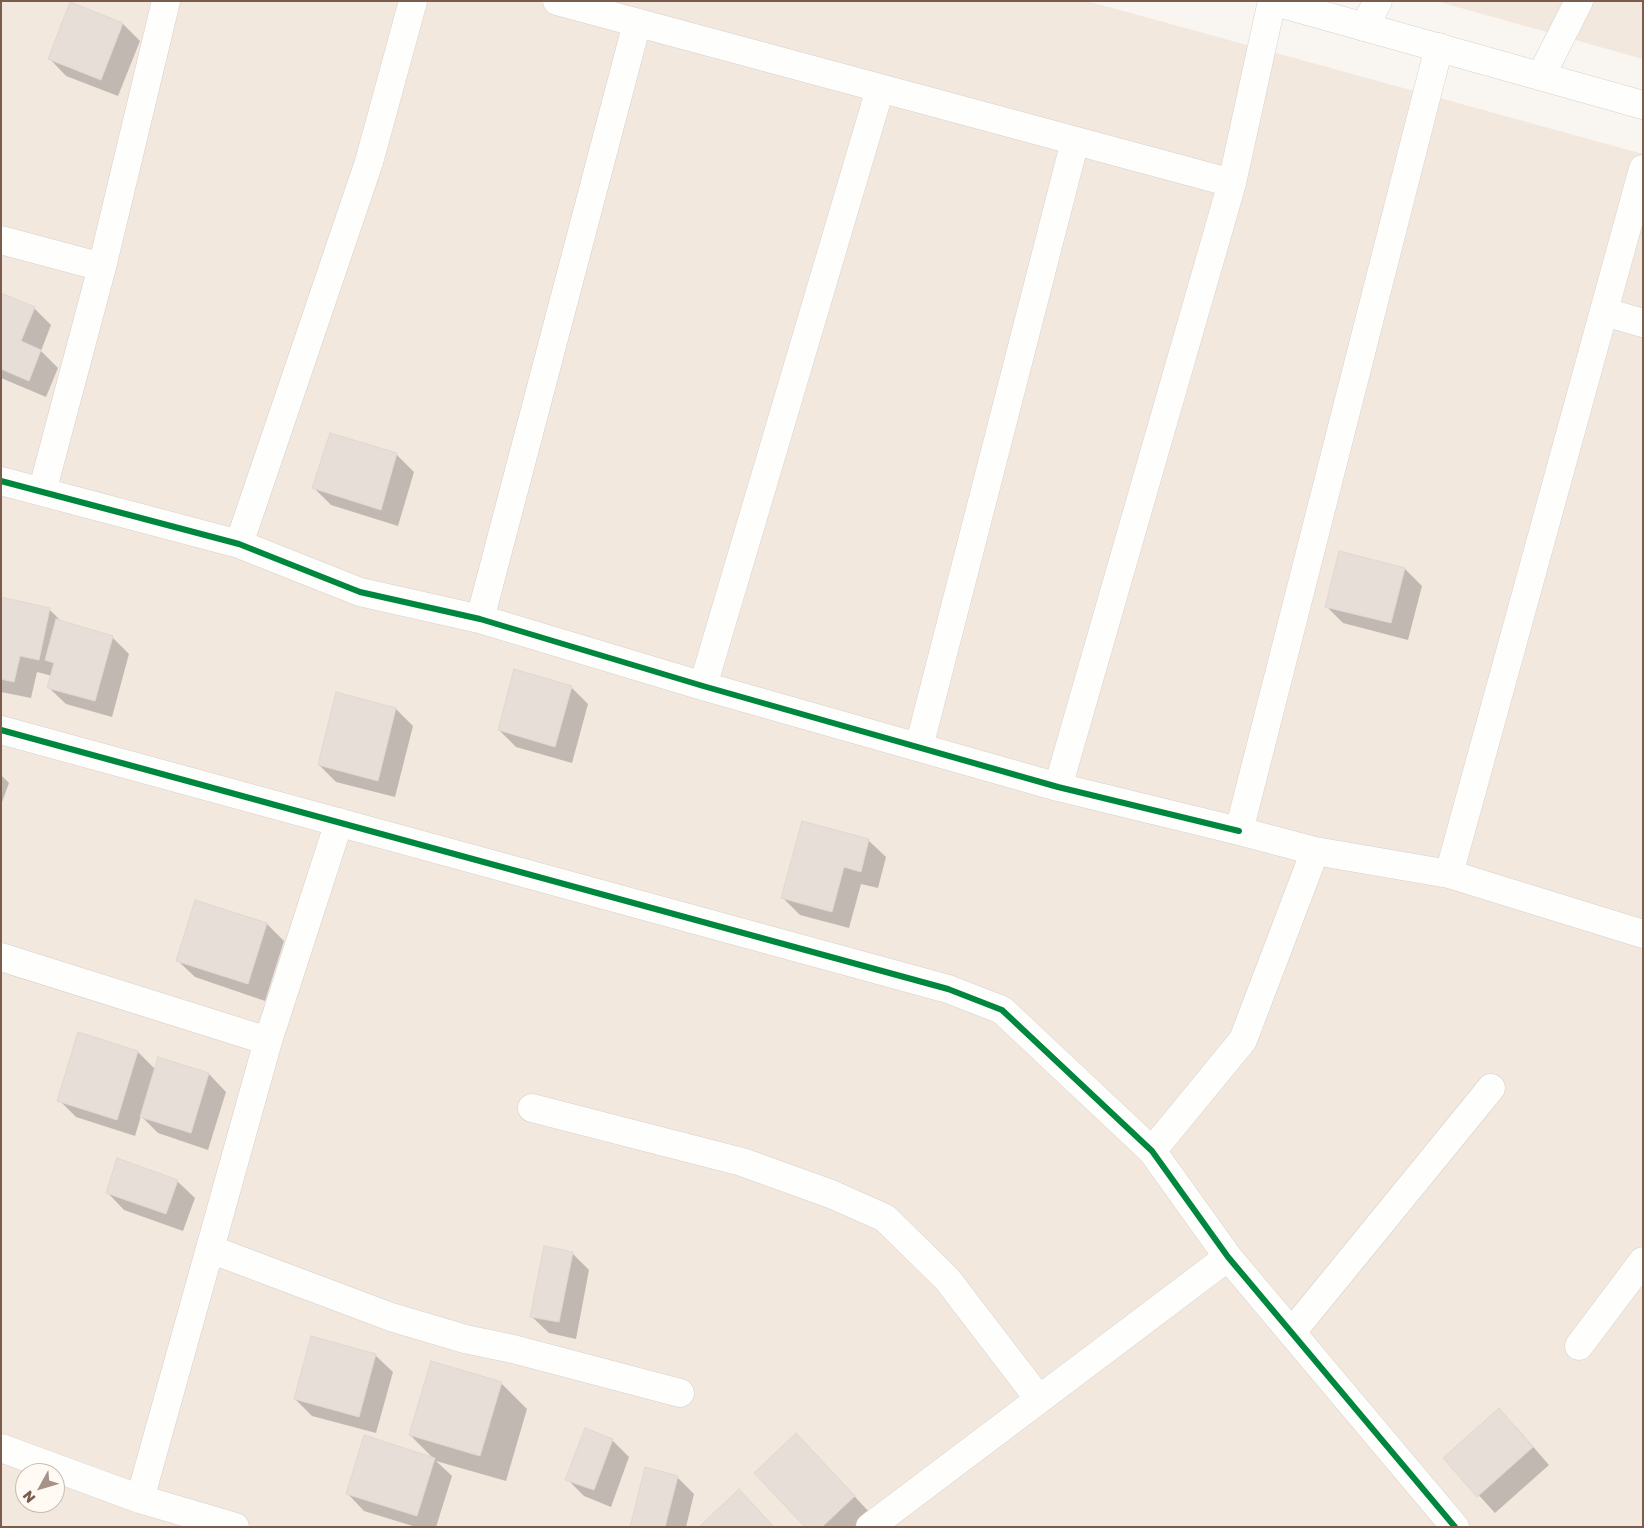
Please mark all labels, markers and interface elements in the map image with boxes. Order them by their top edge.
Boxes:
north arrow [15,1463,65,1513]
text: N [19,1488,39,1507]

